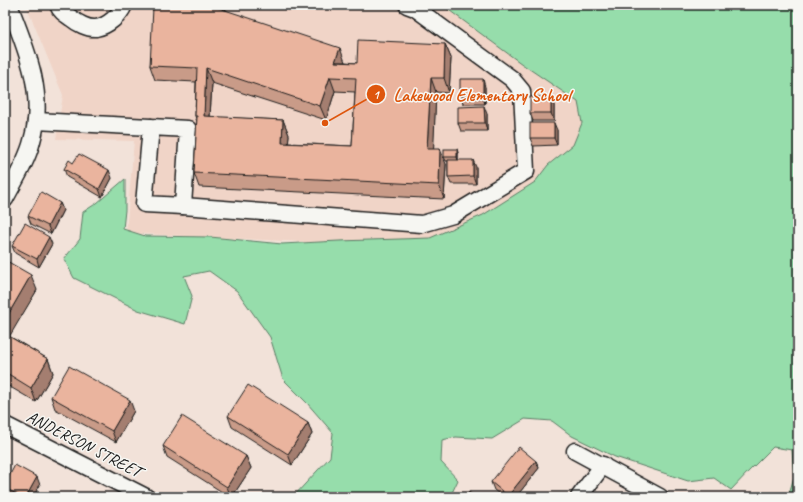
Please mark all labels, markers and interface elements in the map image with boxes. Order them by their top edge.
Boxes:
callout: Lakewood Elementary School [366,79,579,109]
text: Lakewood Elementary School [393,84,574,106]
text: 1 [373,87,380,103]
street label: ANDERSON STREET [23,406,149,484]

